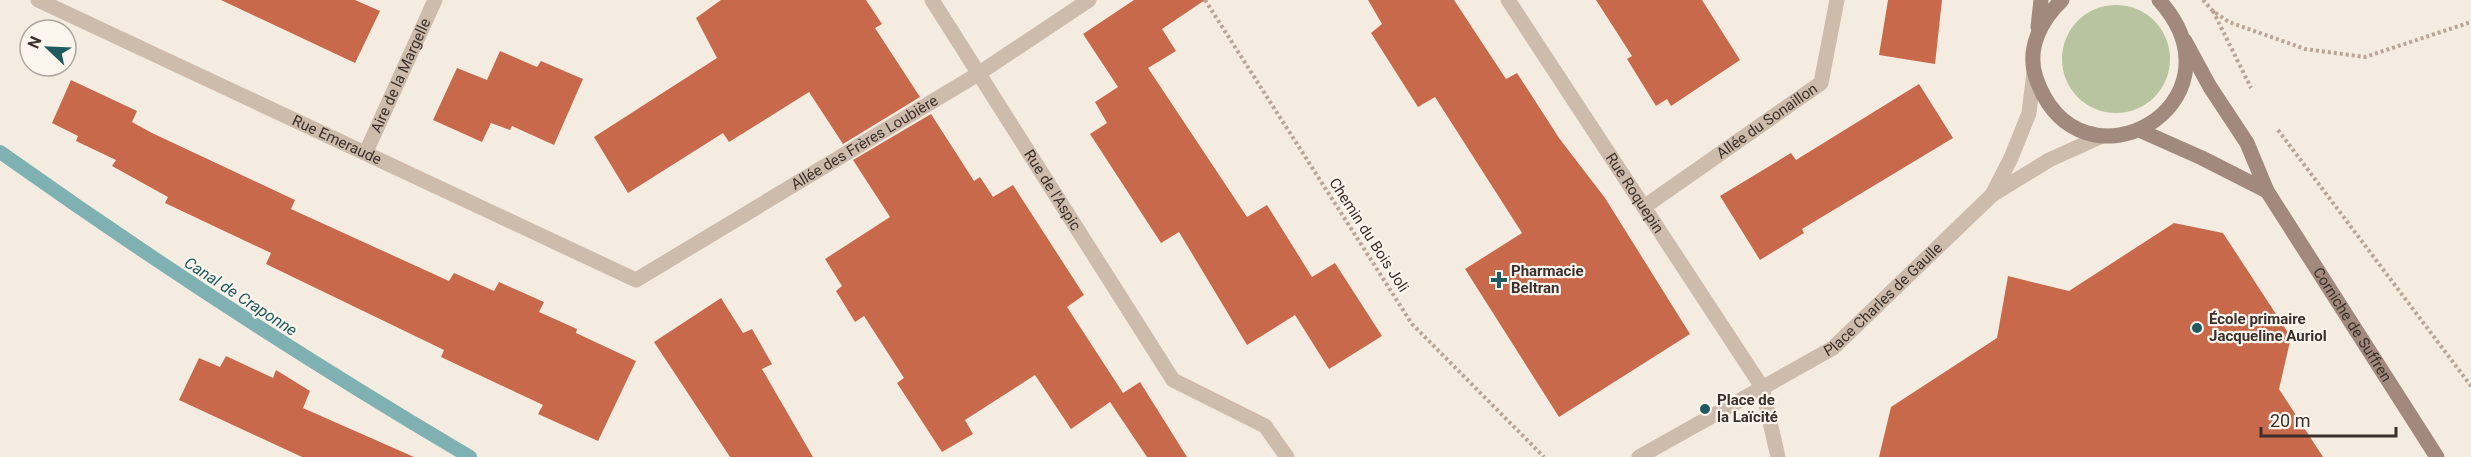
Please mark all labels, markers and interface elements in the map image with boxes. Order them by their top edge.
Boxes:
street label: Aire de la Margelle [367,15,435,136]
north arrow [18,18,78,78]
text: N [24,33,46,51]
street label: Allée du Sonaillon [1713,79,1821,162]
street label: Allée des Frères Loubière [788,91,941,193]
street label: Rue Emeraude [289,111,384,169]
street label: Rue de l'Aspic [1020,146,1085,234]
street label: Rue Roquepin [1602,150,1668,237]
street label: Chemin du Bois Joli [1325,175,1413,295]
street label: Place Charles de Gaulle [1821,239,1946,360]
water label: Canal de Craponne [181,253,301,340]
place label: Pharmacie Beltran [1511,262,1584,297]
street label: Corniche de Suffren [2309,264,2396,385]
marker: Pharmacie Beltran [1492,273,1506,287]
place label: École primaire Jacqueline Auriol [2209,310,2327,345]
marker: École primaire Jacqueline Auriol [2190,321,2204,335]
place label: Place de la Laïcité [1717,391,1778,426]
scale bar [2261,400,2396,438]
marker: Place de la Laïcité [1698,402,1712,416]
text: 20 m [2270,410,2310,431]

